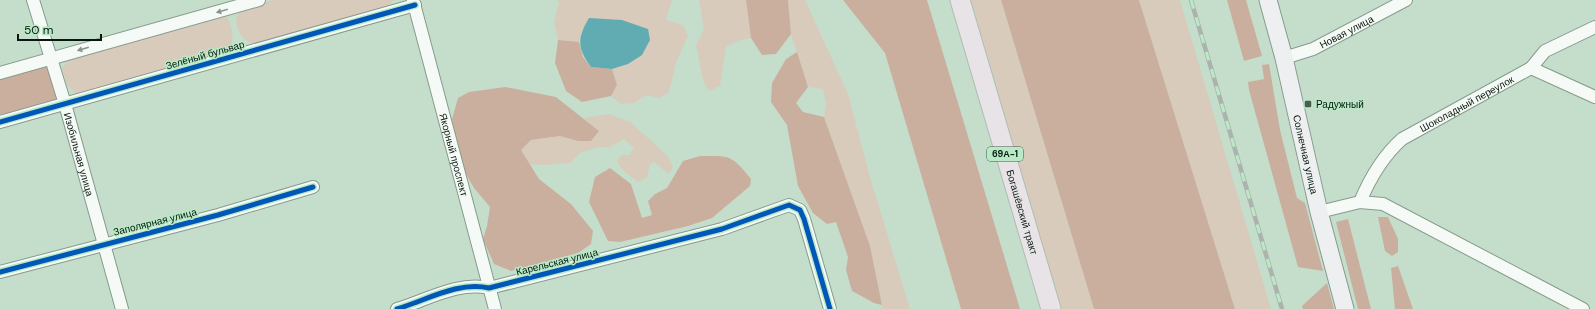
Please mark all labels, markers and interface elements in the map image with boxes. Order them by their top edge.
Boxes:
one-way arrow [215,8,228,14]
street label: Новая улица [1317,12,1376,51]
scale bar [18,16,101,42]
text: 50 m [24,22,53,38]
street label: Зелёный бульвар [164,37,246,72]
one-way arrow [77,46,89,52]
street label: Шоколадный переулок [1417,72,1516,135]
place label: Радужный [1316,98,1364,111]
marker: Радужный [1303,99,1313,109]
street label: Изобильная улица [61,111,97,198]
street label: Якорный проспект [437,112,471,198]
street label: Солнечная улица [1291,113,1321,196]
road number: 69А-1 [987,147,1023,161]
street label: Богашёвский тракт [1004,168,1041,256]
street label: Заполярная улица [112,205,199,239]
street label: Карельская улица [515,245,600,278]

